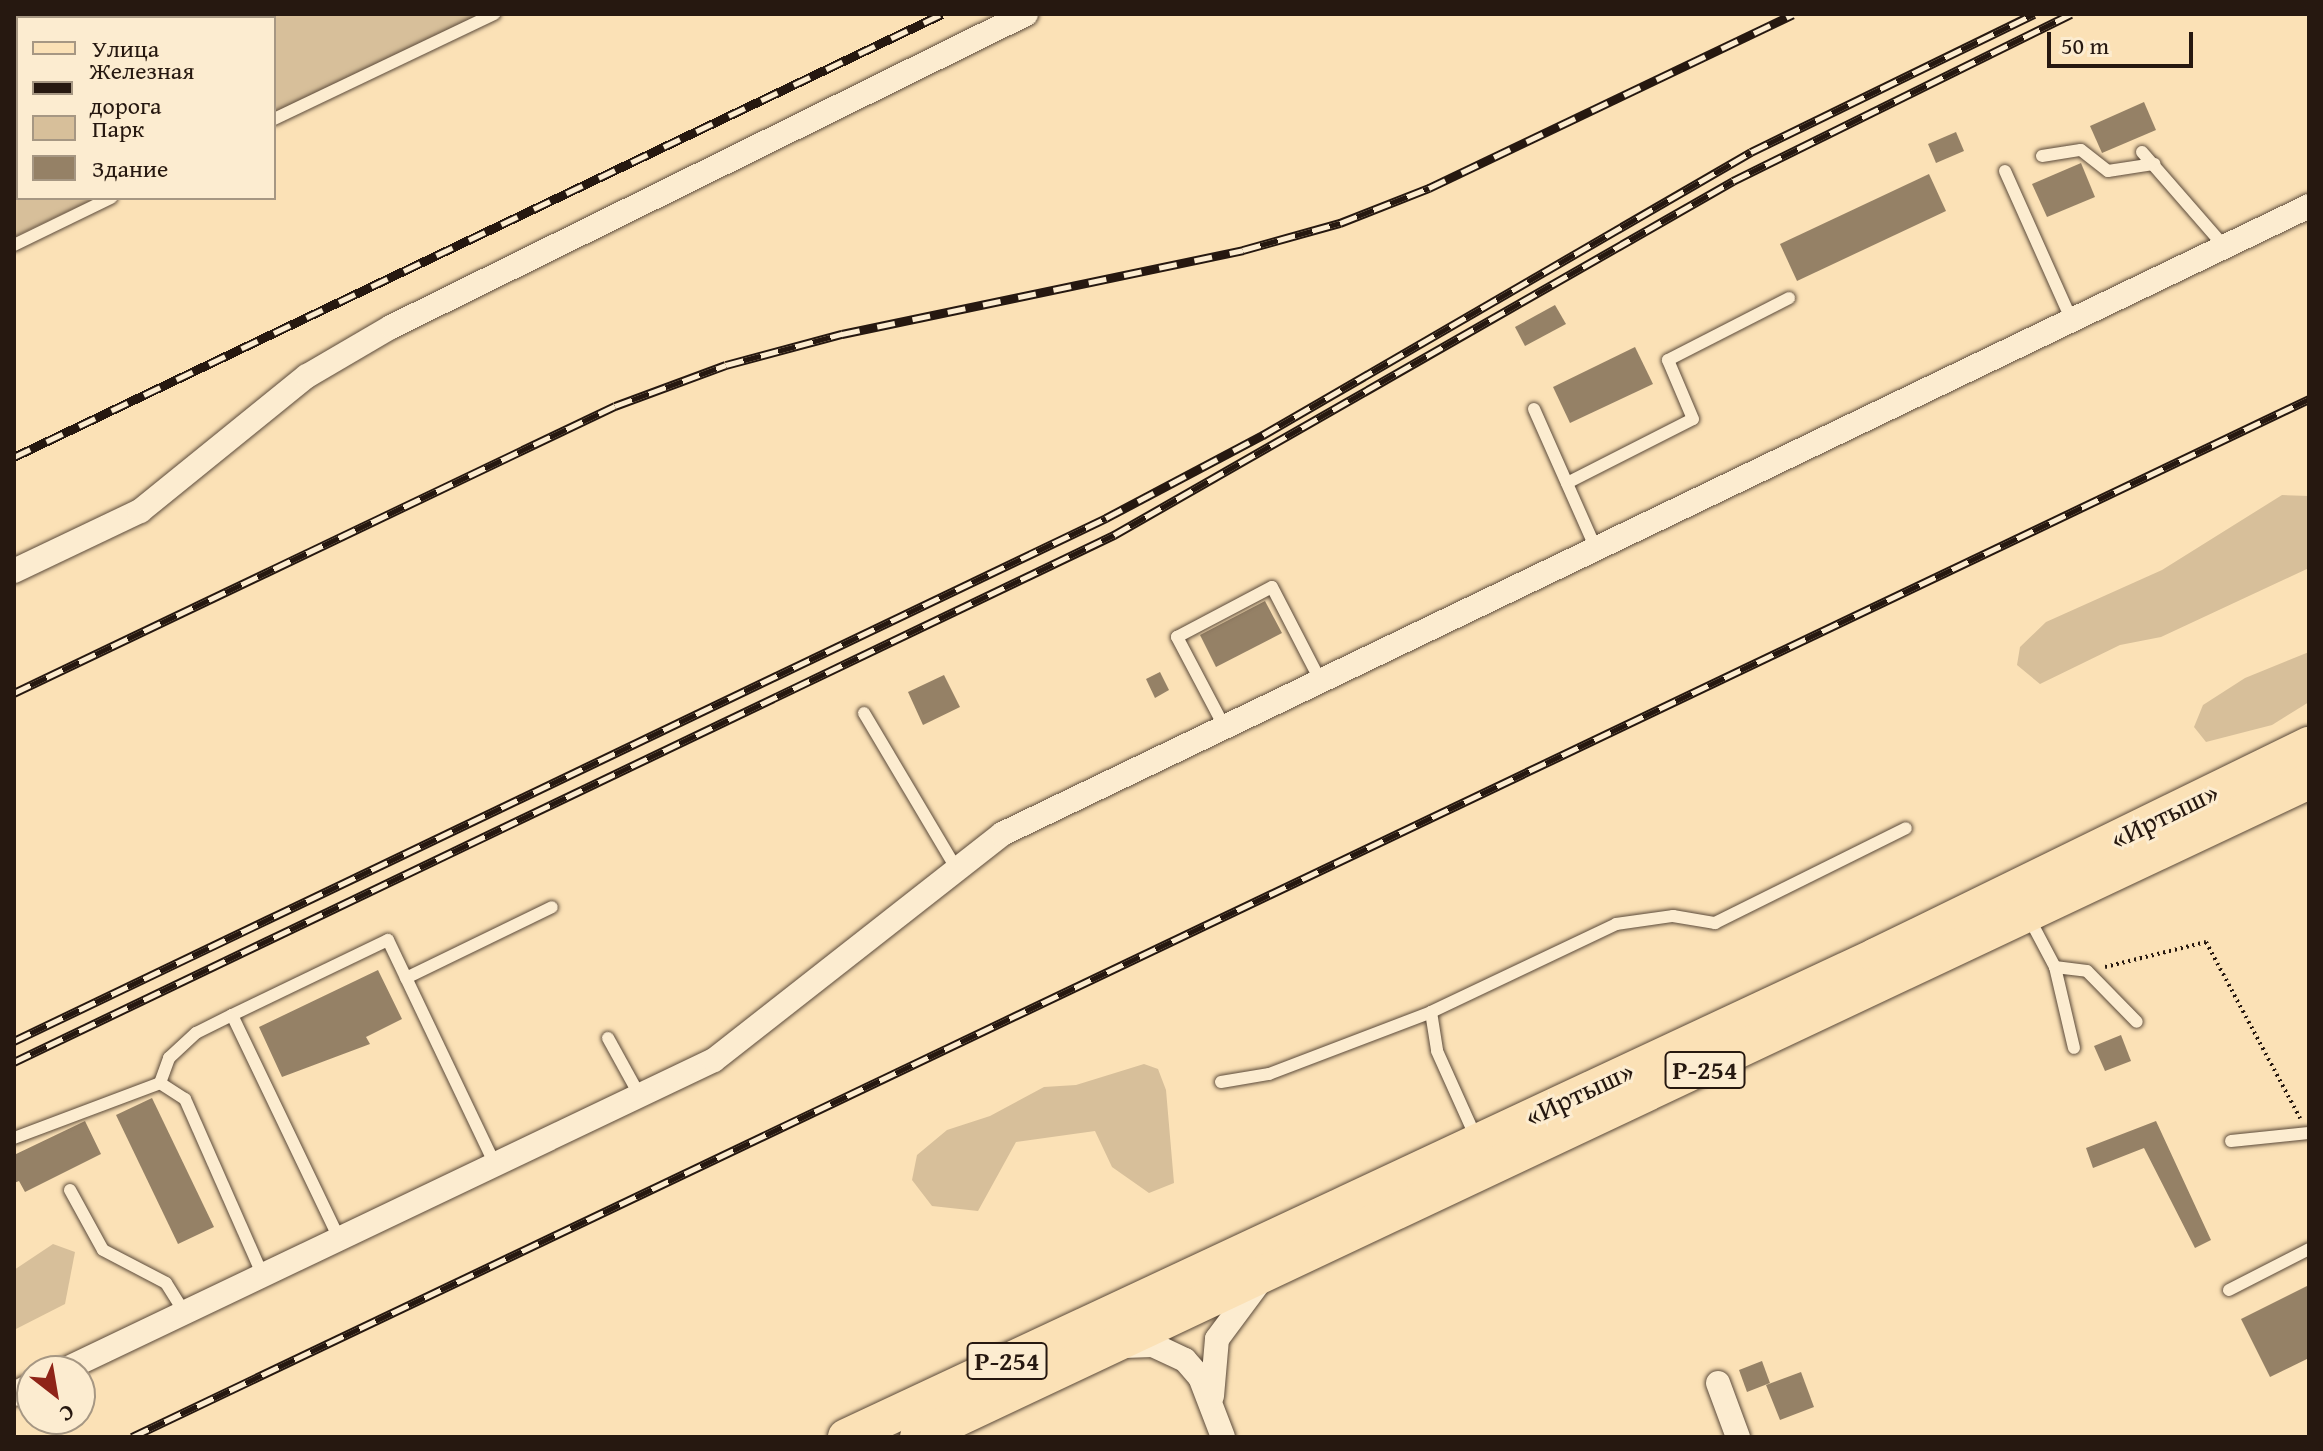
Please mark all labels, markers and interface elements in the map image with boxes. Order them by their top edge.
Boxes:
legend [16,16,276,200]
scale bar [2051,16,2197,66]
text: 50 m [2061,28,2109,63]
text: Улица [92,31,159,66]
text: Железная дорога [89,53,194,123]
text: Парк [92,111,144,146]
text: Здание [92,151,168,186]
street label: «Иртыш» [2104,774,2224,856]
road number: Р-254 [1663,1048,1747,1092]
street label: «Иртыш» [1519,1053,1639,1133]
road number: Р-254 [965,1339,1049,1383]
north arrow [16,1355,96,1435]
text: С [54,1397,81,1431]

